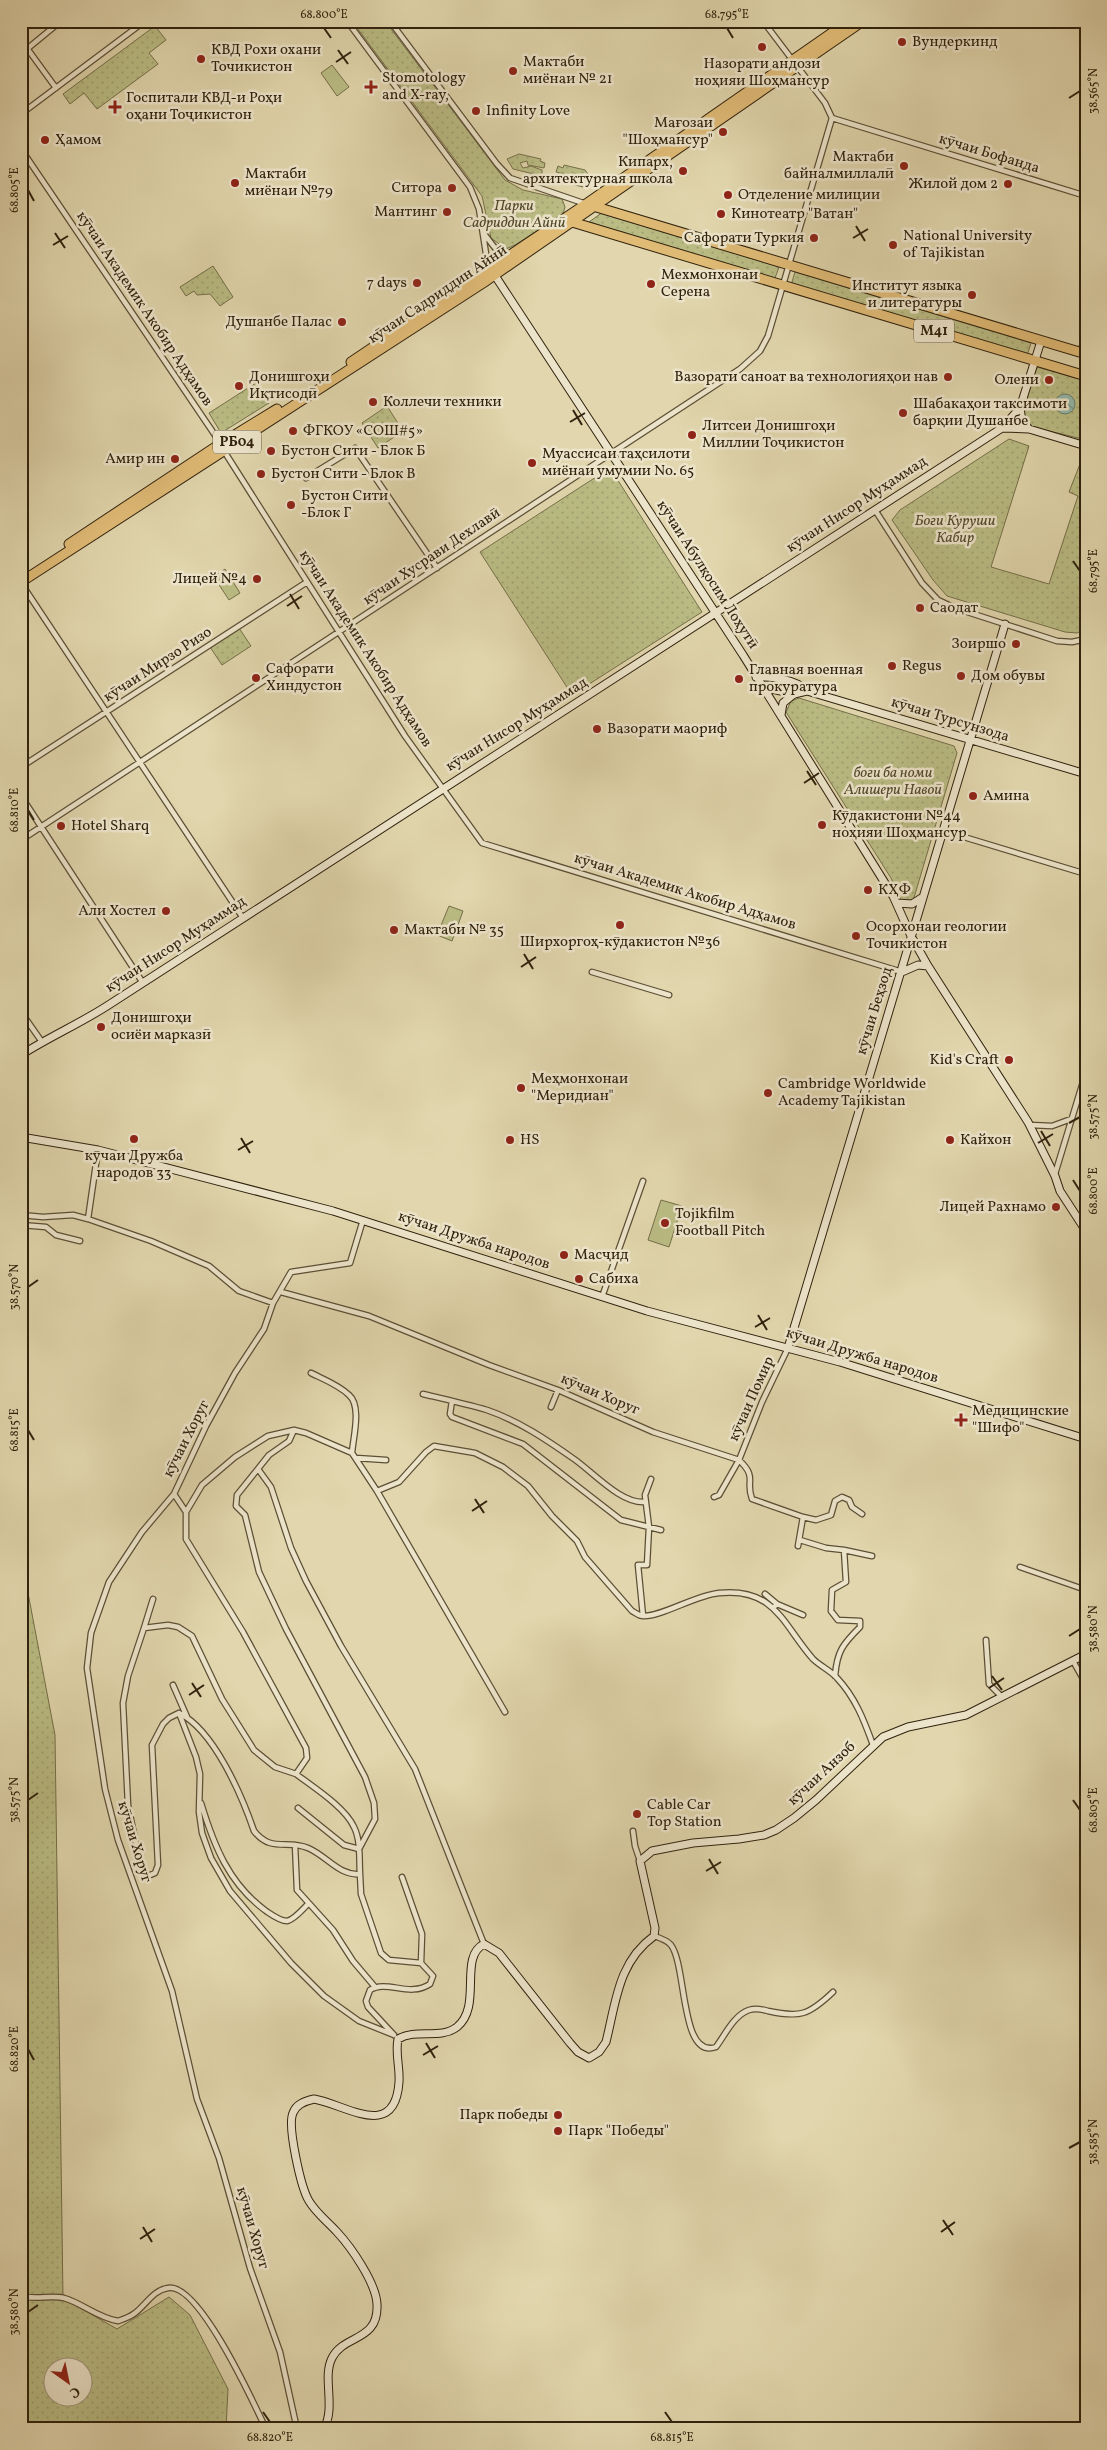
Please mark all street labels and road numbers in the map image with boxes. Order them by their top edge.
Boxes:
street label: кӯчаи Бофанда [936,129,1042,179]
street label: кӯчаи Академик Акобир Адҳамов [71,207,217,411]
street label: кӯчаи Садриддин Айнӣ [364,241,512,349]
road number: M41 [914,320,954,342]
road number: РБ04 [213,431,261,454]
street label: кӯчаи Нисор Муҳаммад [783,451,932,558]
street label: кӯчаи Абулқосим Лоҳутӣ [651,497,763,653]
street label: кӯчаи Хусрави Дехлавӣ [359,503,505,611]
street label: кӯчаи Академик Акобир Адҳамов [293,546,437,752]
street label: кӯчаи Мирзо Ризо [100,622,216,708]
street label: кӯчаи Нисор Муҳаммад [442,672,592,777]
street label: кӯчаи Турсунзода [888,692,1012,748]
street label: кӯчаи Академик Акобир Адҳамов [571,848,799,936]
street label: кӯчаи Нисор Муҳаммад [102,891,251,998]
street label: кӯчаи Беҳзод [852,964,898,1058]
street label: кӯчаи Дружба народов [395,1207,553,1275]
street label: кӯчаи Дружба народов [783,1323,941,1389]
street label: кӯчаи Помир [724,1353,780,1445]
street label: кӯчаи Хоруг [557,1369,643,1421]
street label: кӯчаи Хоруг [159,1396,216,1481]
street label: кӯчаи Анзоб [783,1737,861,1811]
street label: кӯчаи Хоруг [112,1799,156,1886]
street label: кӯчаи Хоруг [230,2185,274,2272]

